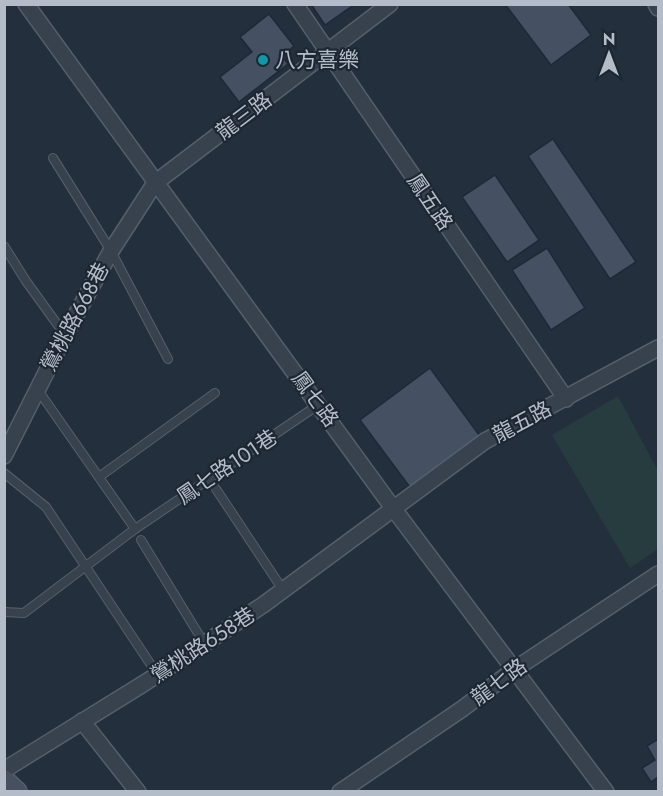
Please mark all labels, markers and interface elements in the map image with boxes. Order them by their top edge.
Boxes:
north arrow [579,24,639,84]
text: N [603,28,615,51]
place label: 八方喜樂 [275,45,359,75]
marker: 八方喜樂 [256,53,270,67]
street label: 龍三路 [210,85,278,147]
street label: 鳳五路 [400,167,460,237]
street label: 鶯桃路668巷 [34,257,116,377]
street label: 鳳七路 [284,365,346,433]
street label: 龍五路 [487,394,557,450]
street label: 鳳七路101巷 [171,422,283,512]
street label: 鶯桃路658巷 [145,600,261,690]
street label: 龍七路 [465,651,533,713]

